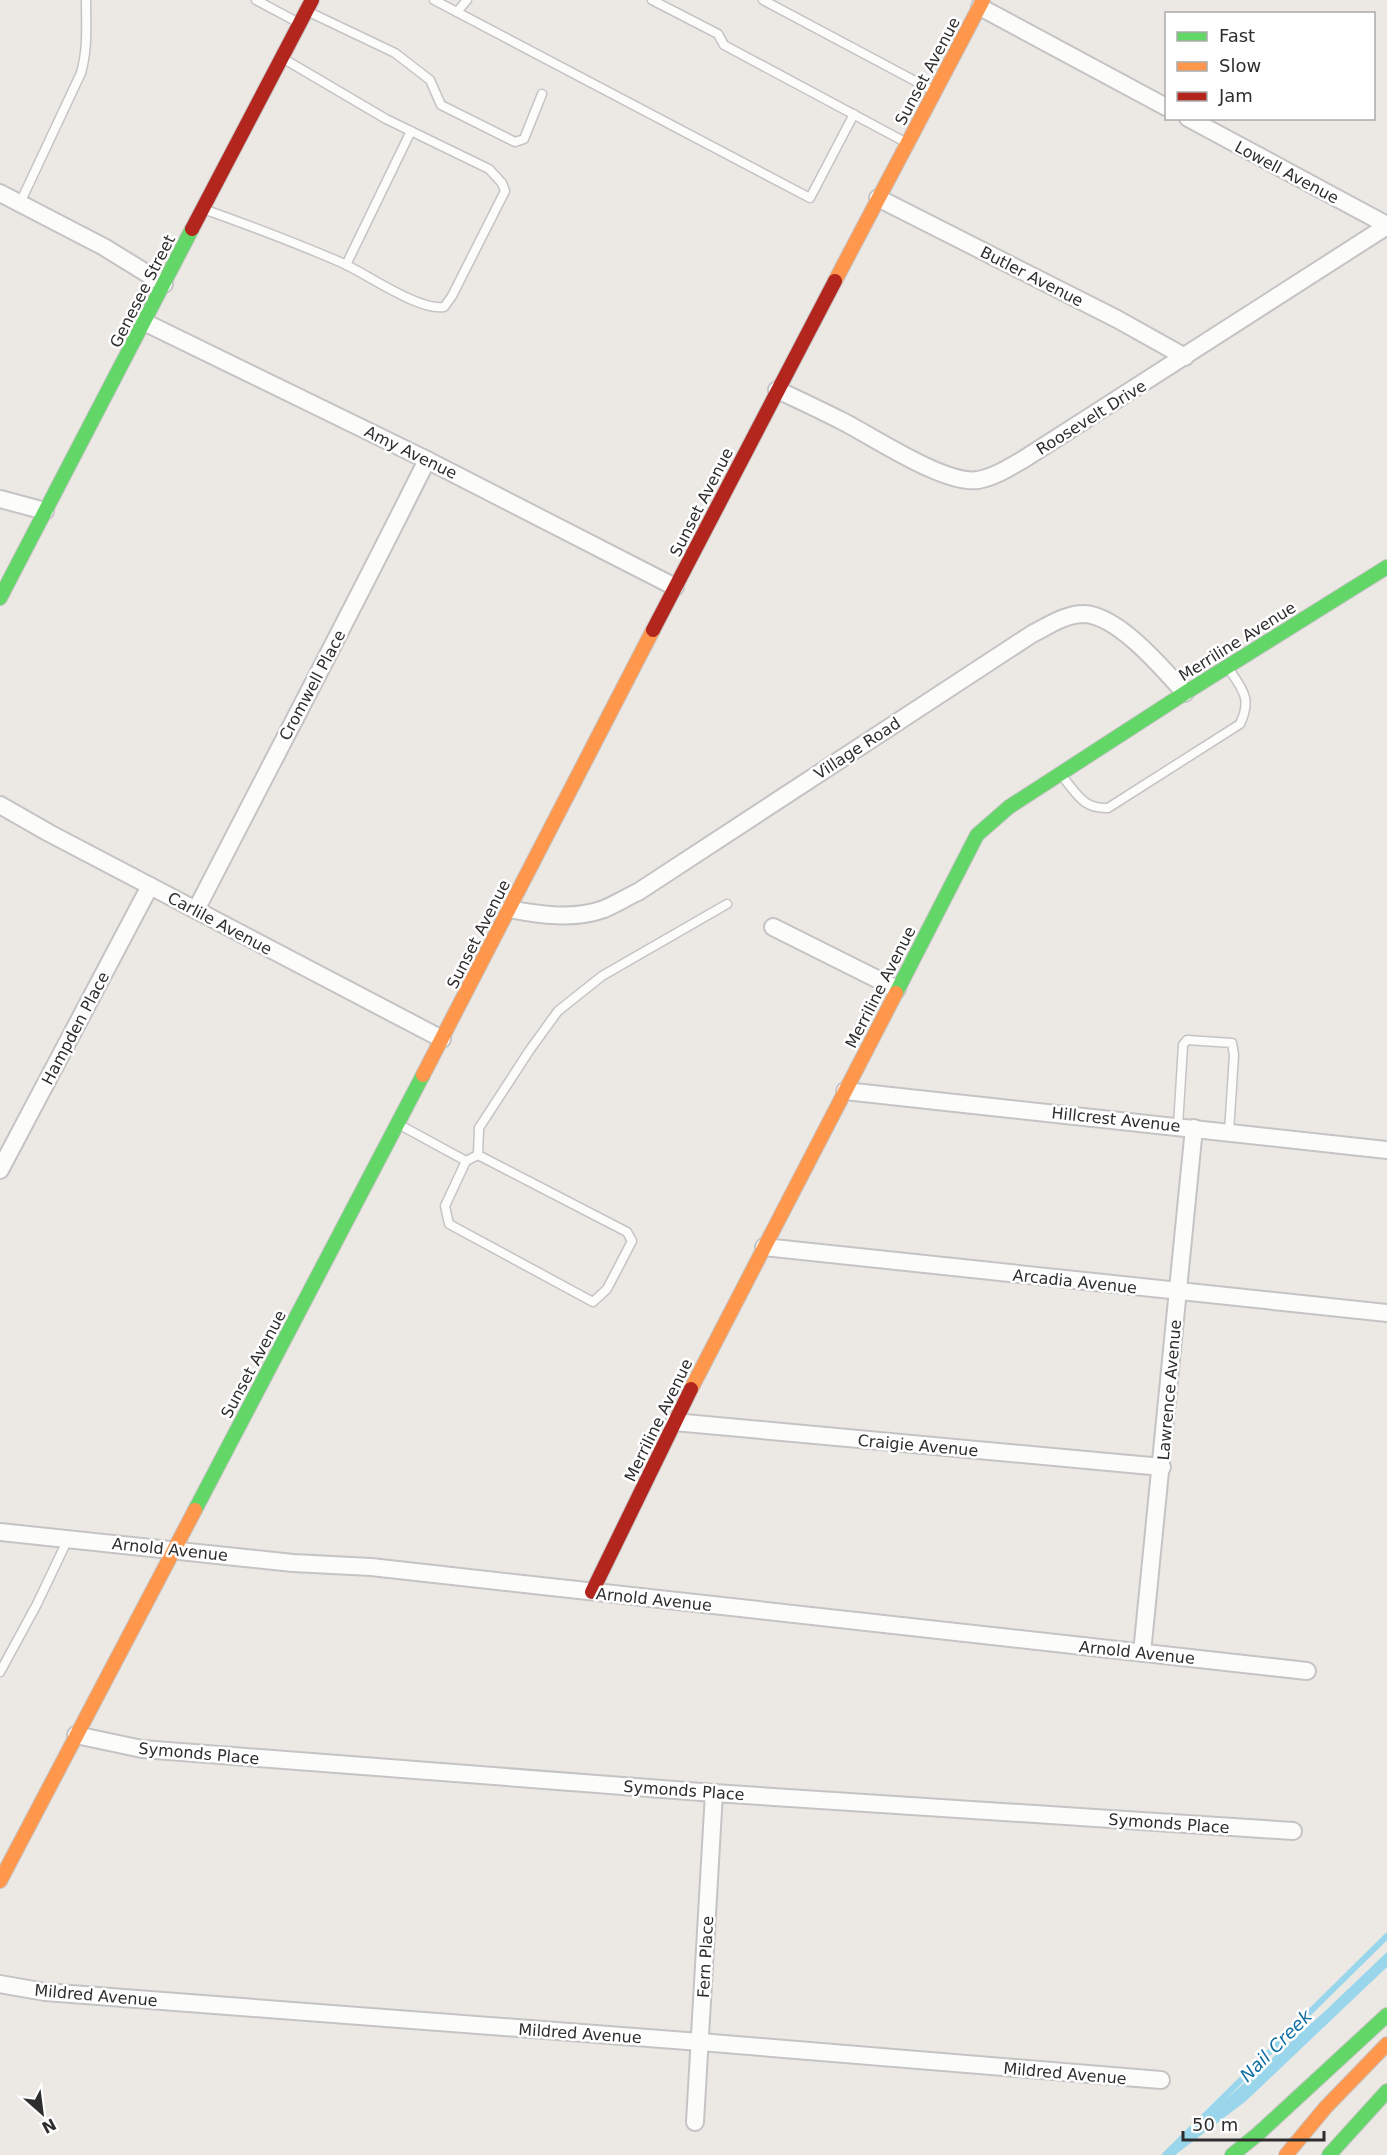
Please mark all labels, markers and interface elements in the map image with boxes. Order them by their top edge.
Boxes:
legend [1165,12,1375,120]
street label: Sunset Avenue [891,14,964,128]
text: Fast [1219,25,1255,46]
text: Slow [1219,55,1261,76]
text: Jam [1218,85,1253,106]
street label: Lowell Avenue [1232,137,1342,208]
street label: Genesee Street [106,232,179,351]
street label: Butler Avenue [977,242,1086,311]
street label: Roosevelt Drive [1033,376,1150,459]
street label: Amy Avenue [361,422,460,483]
street label: Sunset Avenue [666,445,737,560]
street label: Merriline Avenue [1175,598,1299,685]
street label: Cromwell Place [275,627,350,744]
street label: Village Road [811,714,904,783]
street label: Sunset Avenue [443,877,514,992]
street label: Carlile Avenue [164,888,275,959]
street label: Merriline Avenue [841,923,919,1051]
street label: Hampden Place [38,968,113,1088]
street label: Hillcrest Avenue [1051,1103,1181,1136]
street label: Arcadia Avenue [1012,1266,1138,1297]
street label: Sunset Avenue [217,1307,290,1421]
street label: Lawrence Avenue [1154,1319,1185,1461]
street label: Merriline Avenue [620,1356,696,1485]
street label: Craigie Avenue [857,1431,979,1460]
street label: Arnold Avenue [111,1534,229,1565]
street label: Arnold Avenue [595,1584,713,1615]
street label: Arnold Avenue [1078,1637,1196,1668]
street label: Symonds Place [138,1739,260,1768]
street label: Symonds Place [623,1777,745,1804]
street label: Symonds Place [1108,1810,1230,1837]
street label: Fern Place [694,1915,717,1999]
street label: Mildred Avenue [34,1981,158,2010]
water label: Nail Creek [1235,2004,1317,2086]
street label: Mildred Avenue [518,2020,642,2047]
street label: Mildred Avenue [1003,2059,1127,2088]
north arrow [12,2083,72,2143]
scale bar [1183,2104,1324,2142]
text: N [38,2114,59,2137]
text: 50 m [1192,2114,1238,2135]

